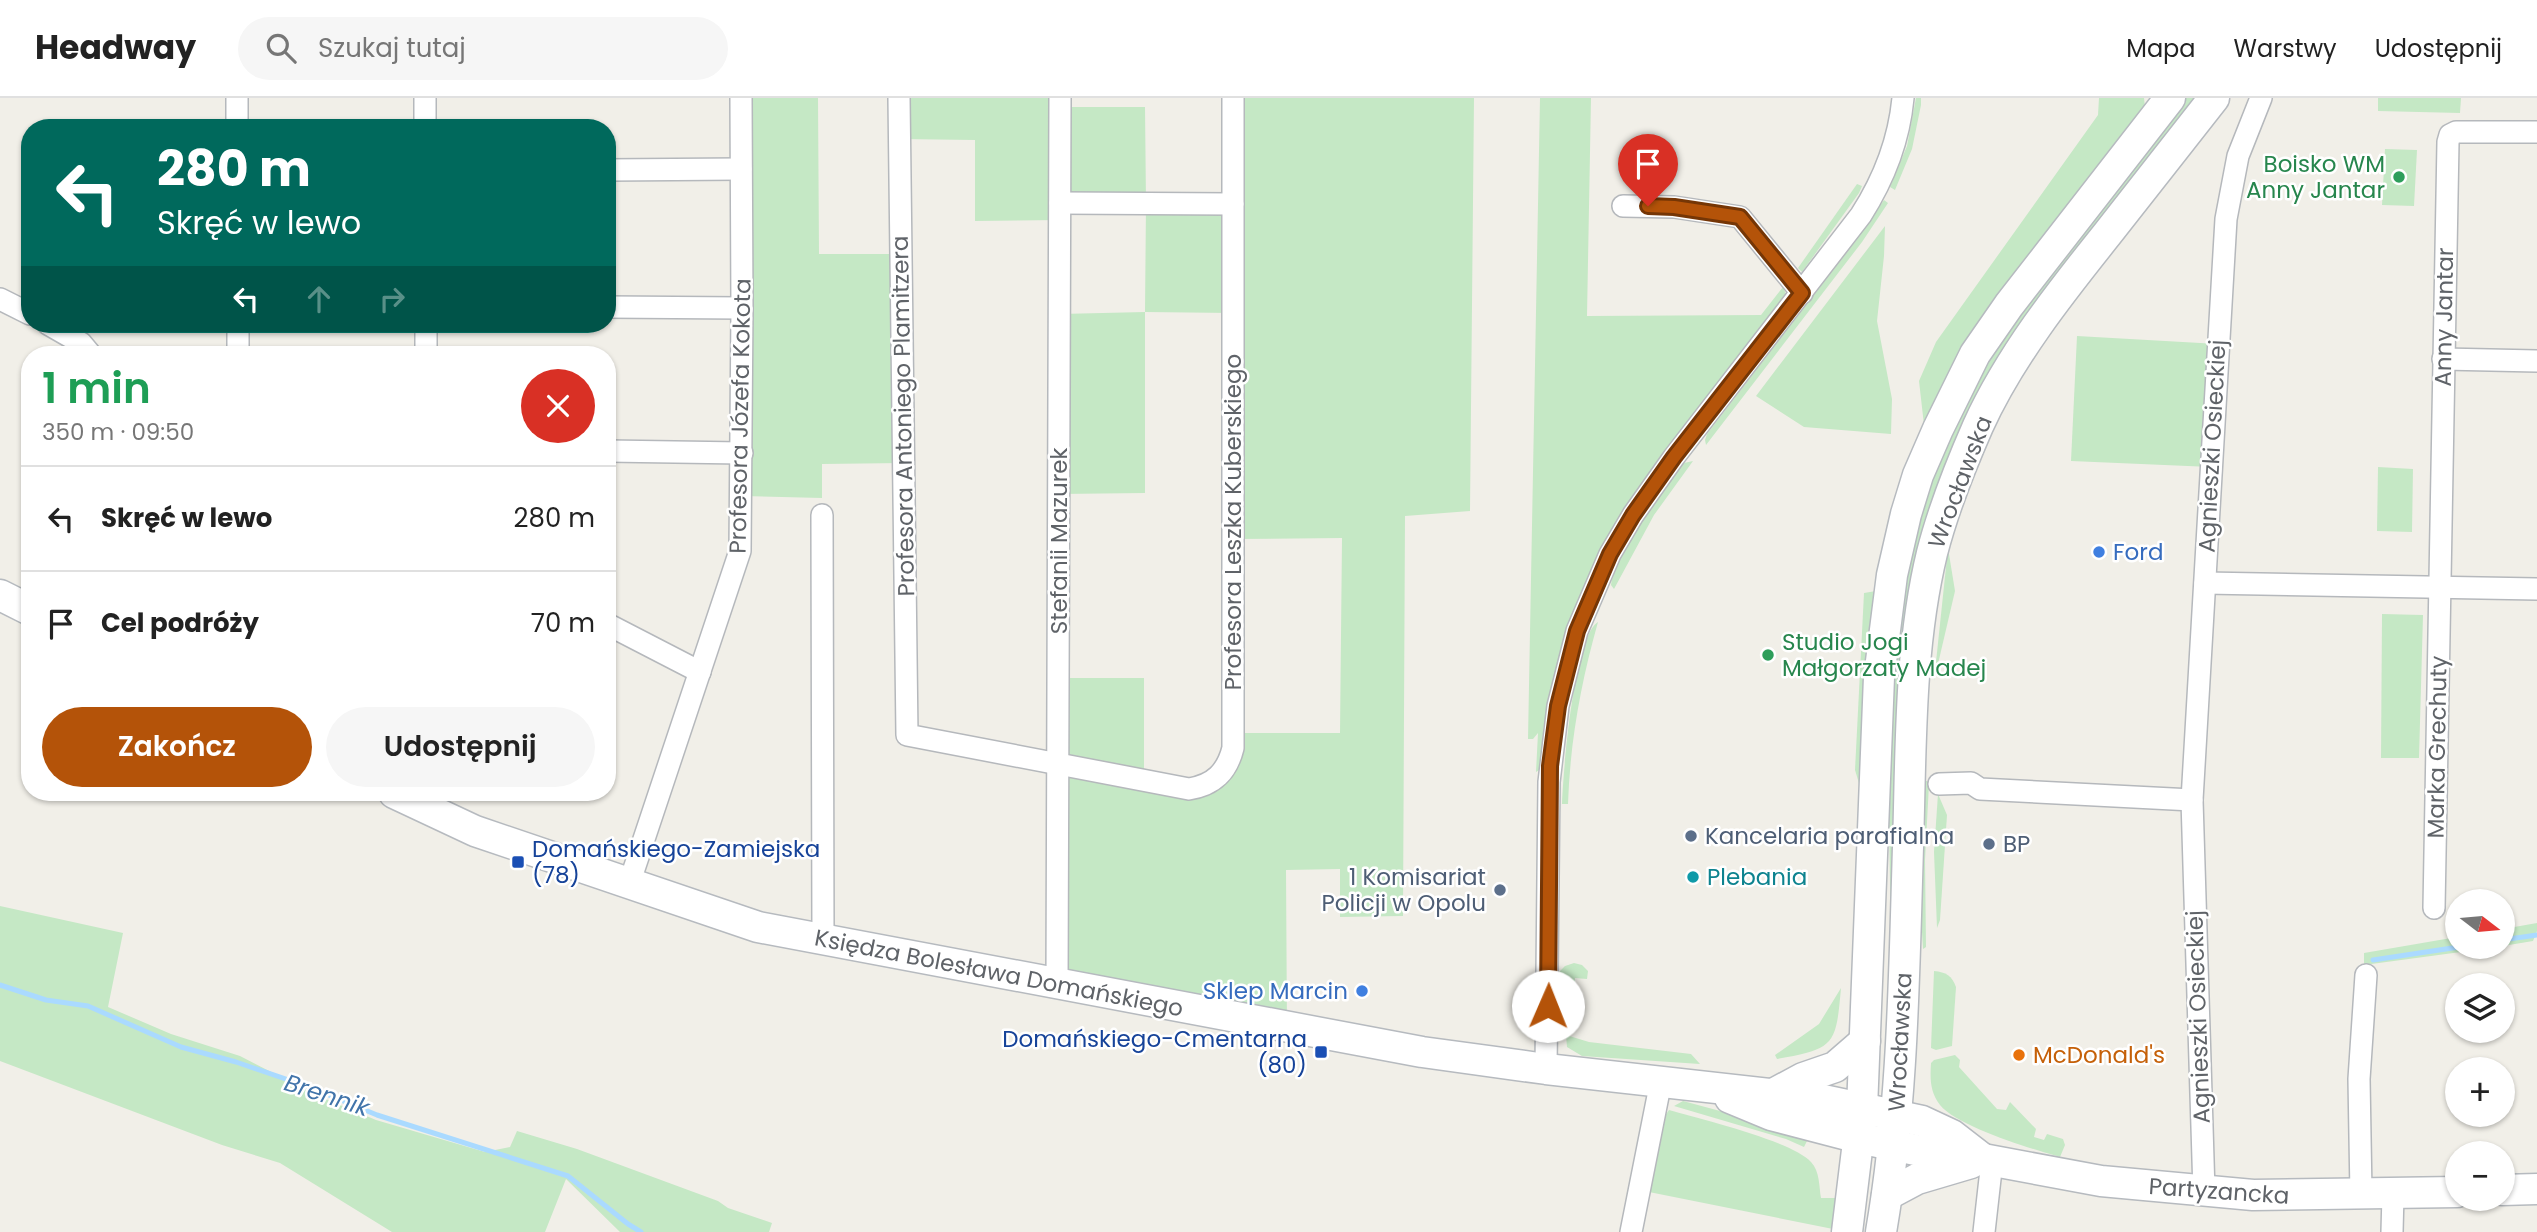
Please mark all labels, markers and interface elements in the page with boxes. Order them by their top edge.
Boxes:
search box [238,17,728,80]
text: Headway [35,24,196,71]
icon: search [262,29,300,67]
text: Szukaj tutaj [318,30,466,66]
text: Mapa [2126,32,2196,65]
text: Warstwy [2234,32,2337,65]
text: Udostępnij [2375,32,2502,65]
pin [1618,134,1678,206]
text: 280 m [157,135,311,203]
icon: arrive [1629,145,1667,183]
icon: left [42,147,133,238]
place label: Boisko WM Anny Jantar [2246,148,2385,206]
marker: Boisko WM Anny Jantar [2391,169,2407,185]
text: Skręć w lewo [157,200,361,245]
street label: Profesora Antoniego Plamitzera [884,235,922,597]
street label: Anny Jantar [2427,247,2461,387]
street label: Profesora Józefa Kokota [722,278,758,554]
icon: left [227,280,265,318]
icon: ahead [300,280,338,318]
icon: right [373,280,411,318]
street label: Agnieszki Osieckiej [2190,339,2234,553]
street label: Profesora Leszka Kuberskiego [1217,354,1249,690]
text: 1 min [42,359,151,418]
button: close [521,369,595,443]
street label: Wrocławska [1920,411,2000,553]
text: 350 m · 09:50 [42,416,194,448]
street label: Stefanii Mazurek [1043,448,1075,634]
icon: left [42,500,80,538]
text: Skręć w lewo [101,500,272,536]
text: 280 m [514,500,595,536]
place label: Ford [2113,536,2163,568]
marker: Ford [2091,544,2107,560]
icon: arrive [42,605,80,643]
text: Cel podróży [101,605,259,641]
text: 70 m [531,605,595,641]
place label: Studio Jogi Małgorzaty Madej [1782,626,1986,684]
marker: Studio Jogi Małgorzaty Madej [1760,647,1776,663]
street label: Marka Grechuty [2419,655,2455,839]
button: Zakończ [42,707,312,787]
button: Udostępnij [326,707,595,787]
place label: Kancelaria parafialna [1705,820,1954,852]
marker: Kancelaria parafialna [1683,828,1699,844]
place label: BP [2003,828,2030,860]
place label: Domańskiego-Zamiejska (78) [532,833,820,891]
marker: BP [1981,836,1997,852]
marker: Domańskiego-Zamiejska (78) [510,854,526,870]
place label: 1 Komisariat Policji w Opolu [1321,861,1486,919]
place label: Plebania [1707,861,1807,893]
marker: Plebania [1685,869,1701,885]
marker: 1 Komisariat Policji w Opolu [1492,882,1508,898]
north arrow [2445,889,2515,959]
map controls [2445,889,2515,1211]
street label: Agnieszki Osieckiej [2178,910,2218,1124]
street label: Księdza Bolesława Domańskiego [812,922,1186,1024]
position arrow [1511,969,1585,1043]
street label: Wrocławska [1880,972,1920,1112]
button: layers [2445,973,2515,1043]
place label: Sklep Marcin [1203,975,1348,1007]
marker: Sklep Marcin [1354,983,1370,999]
place label: Domańskiego-Cmentarna (80) [1002,1023,1307,1081]
place label: McDonald's [2033,1039,2165,1071]
marker: Domańskiego-Cmentarna (80) [1313,1044,1329,1060]
marker: McDonald's [2011,1047,2027,1063]
button: + [2445,1057,2515,1127]
water label: Brennik [280,1066,375,1125]
button: − [2445,1141,2515,1211]
street label: Partyzancka [2148,1170,2290,1212]

